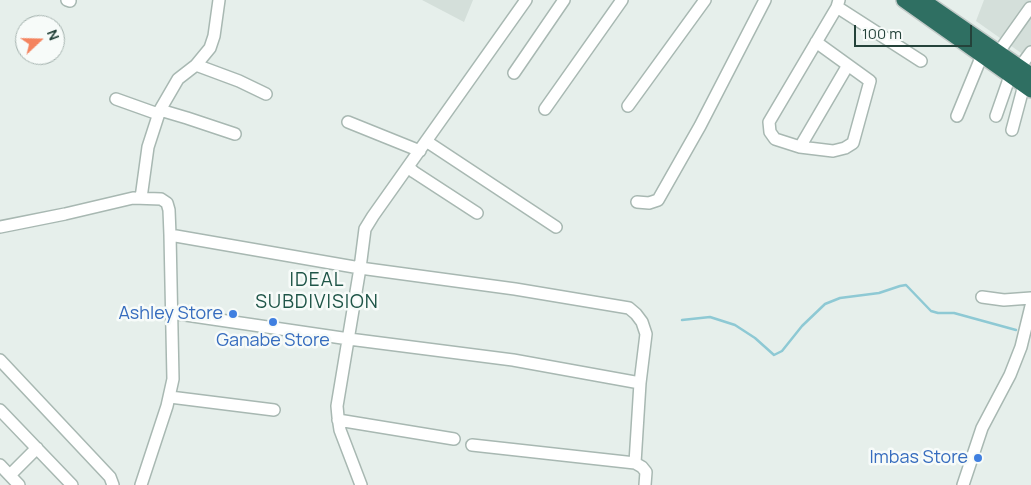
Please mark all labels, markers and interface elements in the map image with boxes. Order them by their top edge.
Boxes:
north arrow [15,15,65,65]
scale bar [856,15,974,47]
text: 100 m [862,23,902,44]
text: N [43,27,64,43]
district label: IDEAL SUBDIVISION [254,270,380,314]
place label: Ashley Store [118,303,223,325]
marker: Ashley Store [227,308,239,320]
marker: Ganabe Store [267,316,279,328]
place label: Ganabe Store [216,330,330,352]
place label: Imbas Store [869,447,968,469]
marker: Imbas Store [972,452,984,464]

